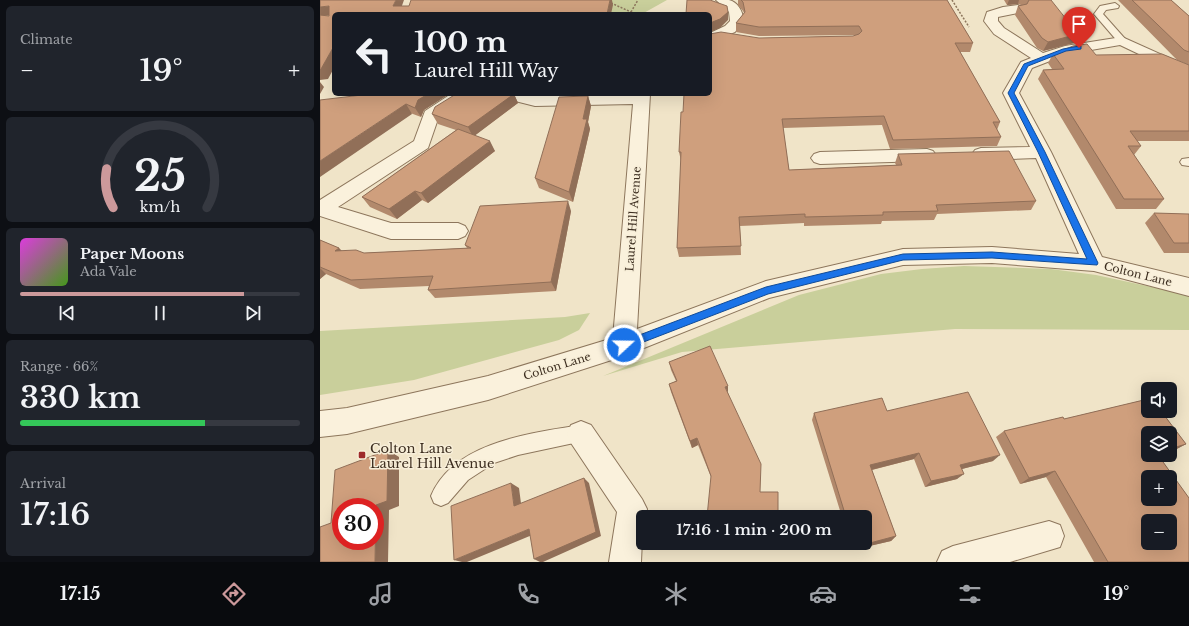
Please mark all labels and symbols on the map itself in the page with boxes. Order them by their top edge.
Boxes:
pin [1062,7.0,1096,48]
street label: Laurel Hill Avenue [622,166,644,272]
street label: Colton Lane [1103,259,1173,289]
position arrow [603,324,645,366]
street label: Colton Lane [522,349,592,383]
place label: Colton Lane Laurel Hill Avenue [370,440,494,472]
marker: Colton Lane Laurel Hill Avenue [357,450,367,460]
speed limit sign: 30 [332,498,384,550]

